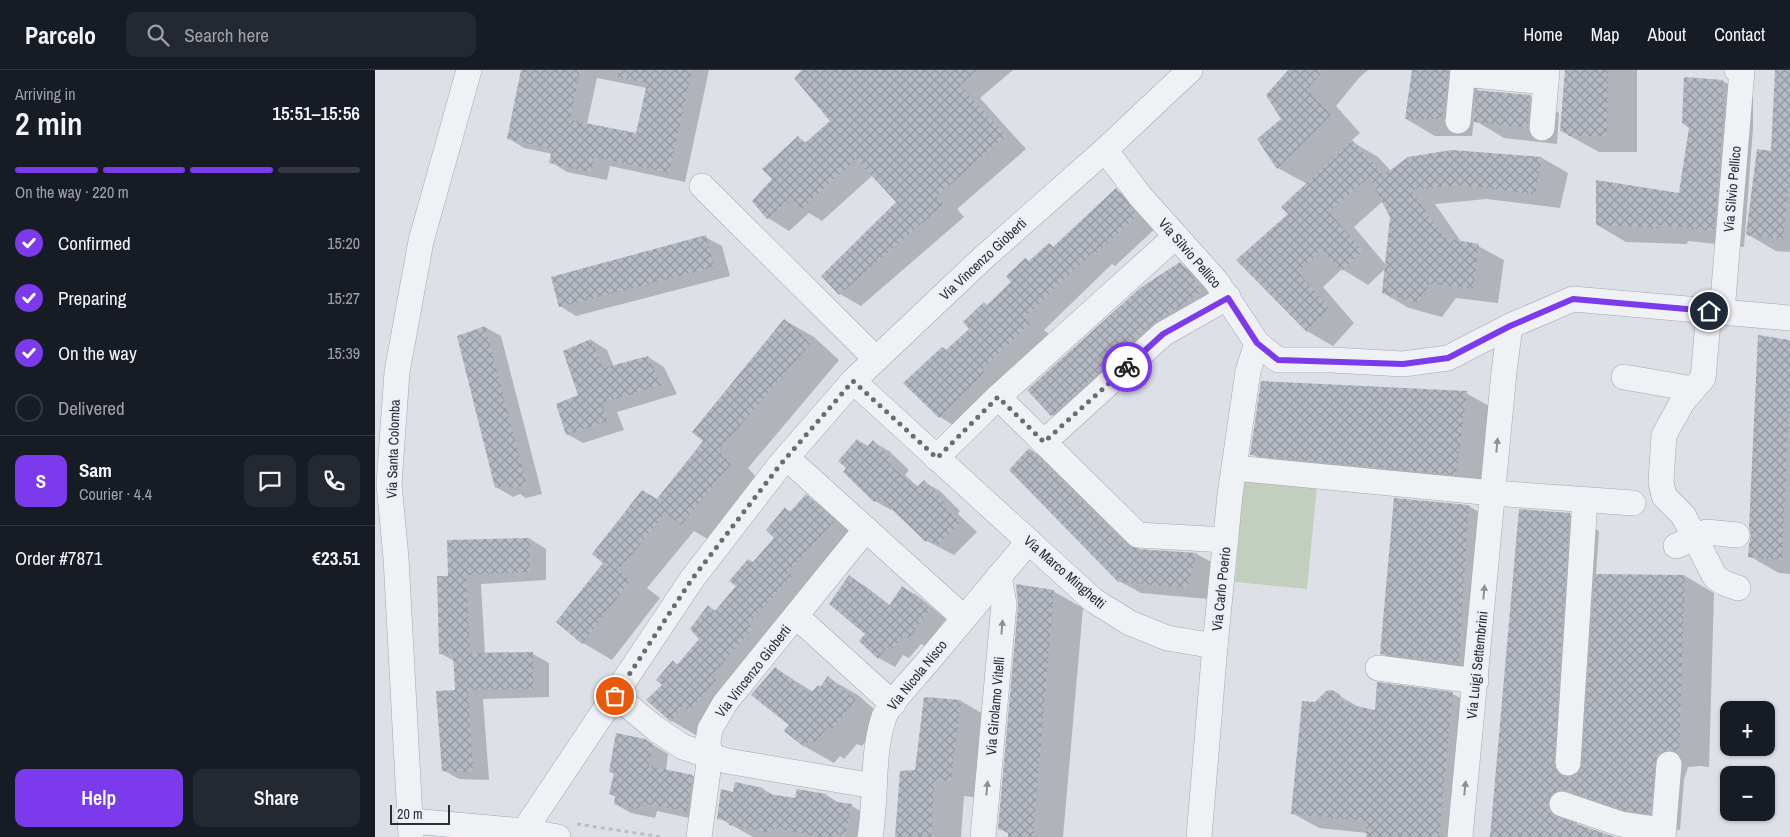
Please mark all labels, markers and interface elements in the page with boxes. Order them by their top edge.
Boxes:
search box [126,12,476,57]
text: Parcelo [25,19,96,51]
icon: search [144,21,172,49]
text: Search here [184,22,269,48]
text: Home [1523,22,1563,47]
text: Map [1591,22,1620,47]
text: About [1648,22,1686,47]
text: Contact [1714,22,1765,47]
text: Arriving in [15,83,76,105]
text: 15:51–15:56 [272,100,360,126]
text: 2 min [15,102,83,145]
street label: Via Silvio Pellico [1719,145,1745,233]
text: On the way · 220 m [15,181,129,203]
street label: Via Vincenzo Gioberti [936,214,1030,304]
street label: Via Silvio Pellico [1155,214,1225,292]
icon: check [15,229,43,257]
text: Confirmed [58,230,131,256]
text: 15:20 [327,232,360,254]
icon: check [15,284,43,312]
text: Preparing [58,285,126,311]
text: 15:27 [327,287,360,309]
pin [1688,290,1730,332]
icon: home [1695,297,1723,325]
icon: check [15,339,43,367]
text: On the way [58,340,137,366]
text: 15:39 [327,342,360,364]
courier [1102,342,1152,392]
icon: bike [1113,353,1141,381]
text: Delivered [58,395,125,421]
street label: Via Santa Colomba [382,398,404,499]
one-way arrow [1494,436,1502,452]
button: chat [244,455,296,507]
button: phone [308,455,360,507]
text: Sam [79,457,112,483]
text: S [36,468,46,494]
text: Courier · 4.4 [79,483,152,505]
street label: Via Marco Minghetti [1020,531,1110,613]
text: Order #7871 [15,545,102,571]
text: €23.51 [312,545,360,571]
street label: Via Carlo Poerio [1208,546,1234,632]
one-way arrow [1480,584,1488,600]
street label: Via Luigi Settembrini [1462,610,1492,720]
one-way arrow [998,618,1006,634]
street label: Via Vincenzo Gioberti [711,621,795,721]
street label: Via Nicola Nisco [883,636,951,714]
street label: Via Girolamo Vitelli [982,656,1008,756]
pin [594,675,636,717]
icon: bag [601,682,629,710]
map controls [1720,701,1775,821]
button: + [1720,701,1775,756]
button: − [1720,766,1775,821]
button: Help [15,769,183,827]
button: Share [193,769,360,827]
one-way arrow [983,780,991,796]
one-way arrow [1461,780,1469,796]
scale bar [390,802,450,825]
text: 20 m [397,805,423,823]

